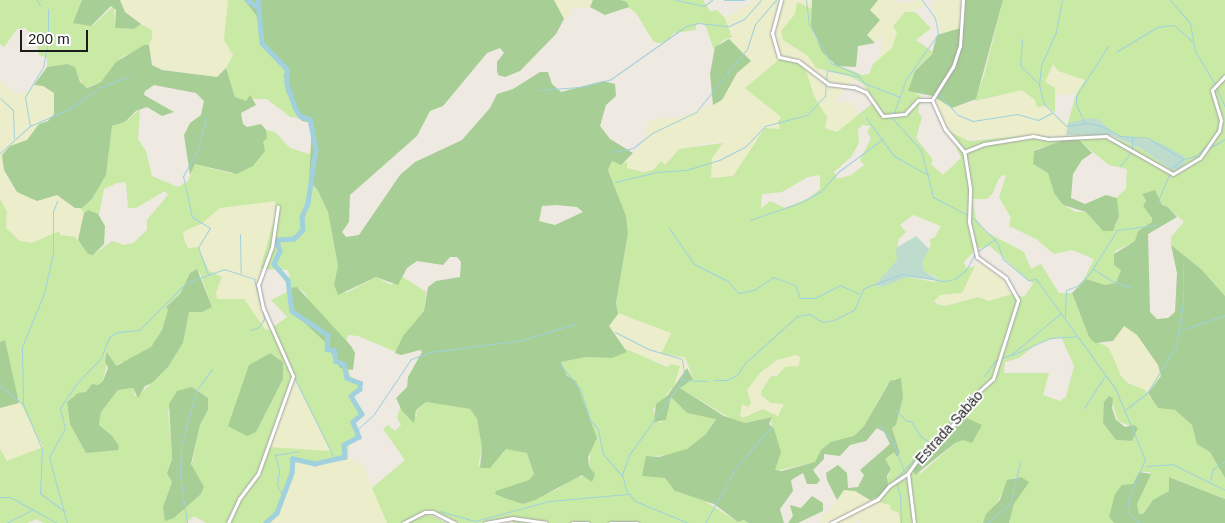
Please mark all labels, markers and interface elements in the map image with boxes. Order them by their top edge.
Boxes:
scale bar [22,20,90,52]
text: 200 m [28,30,70,47]
street label: Estrada Sabäo [912,387,986,467]

